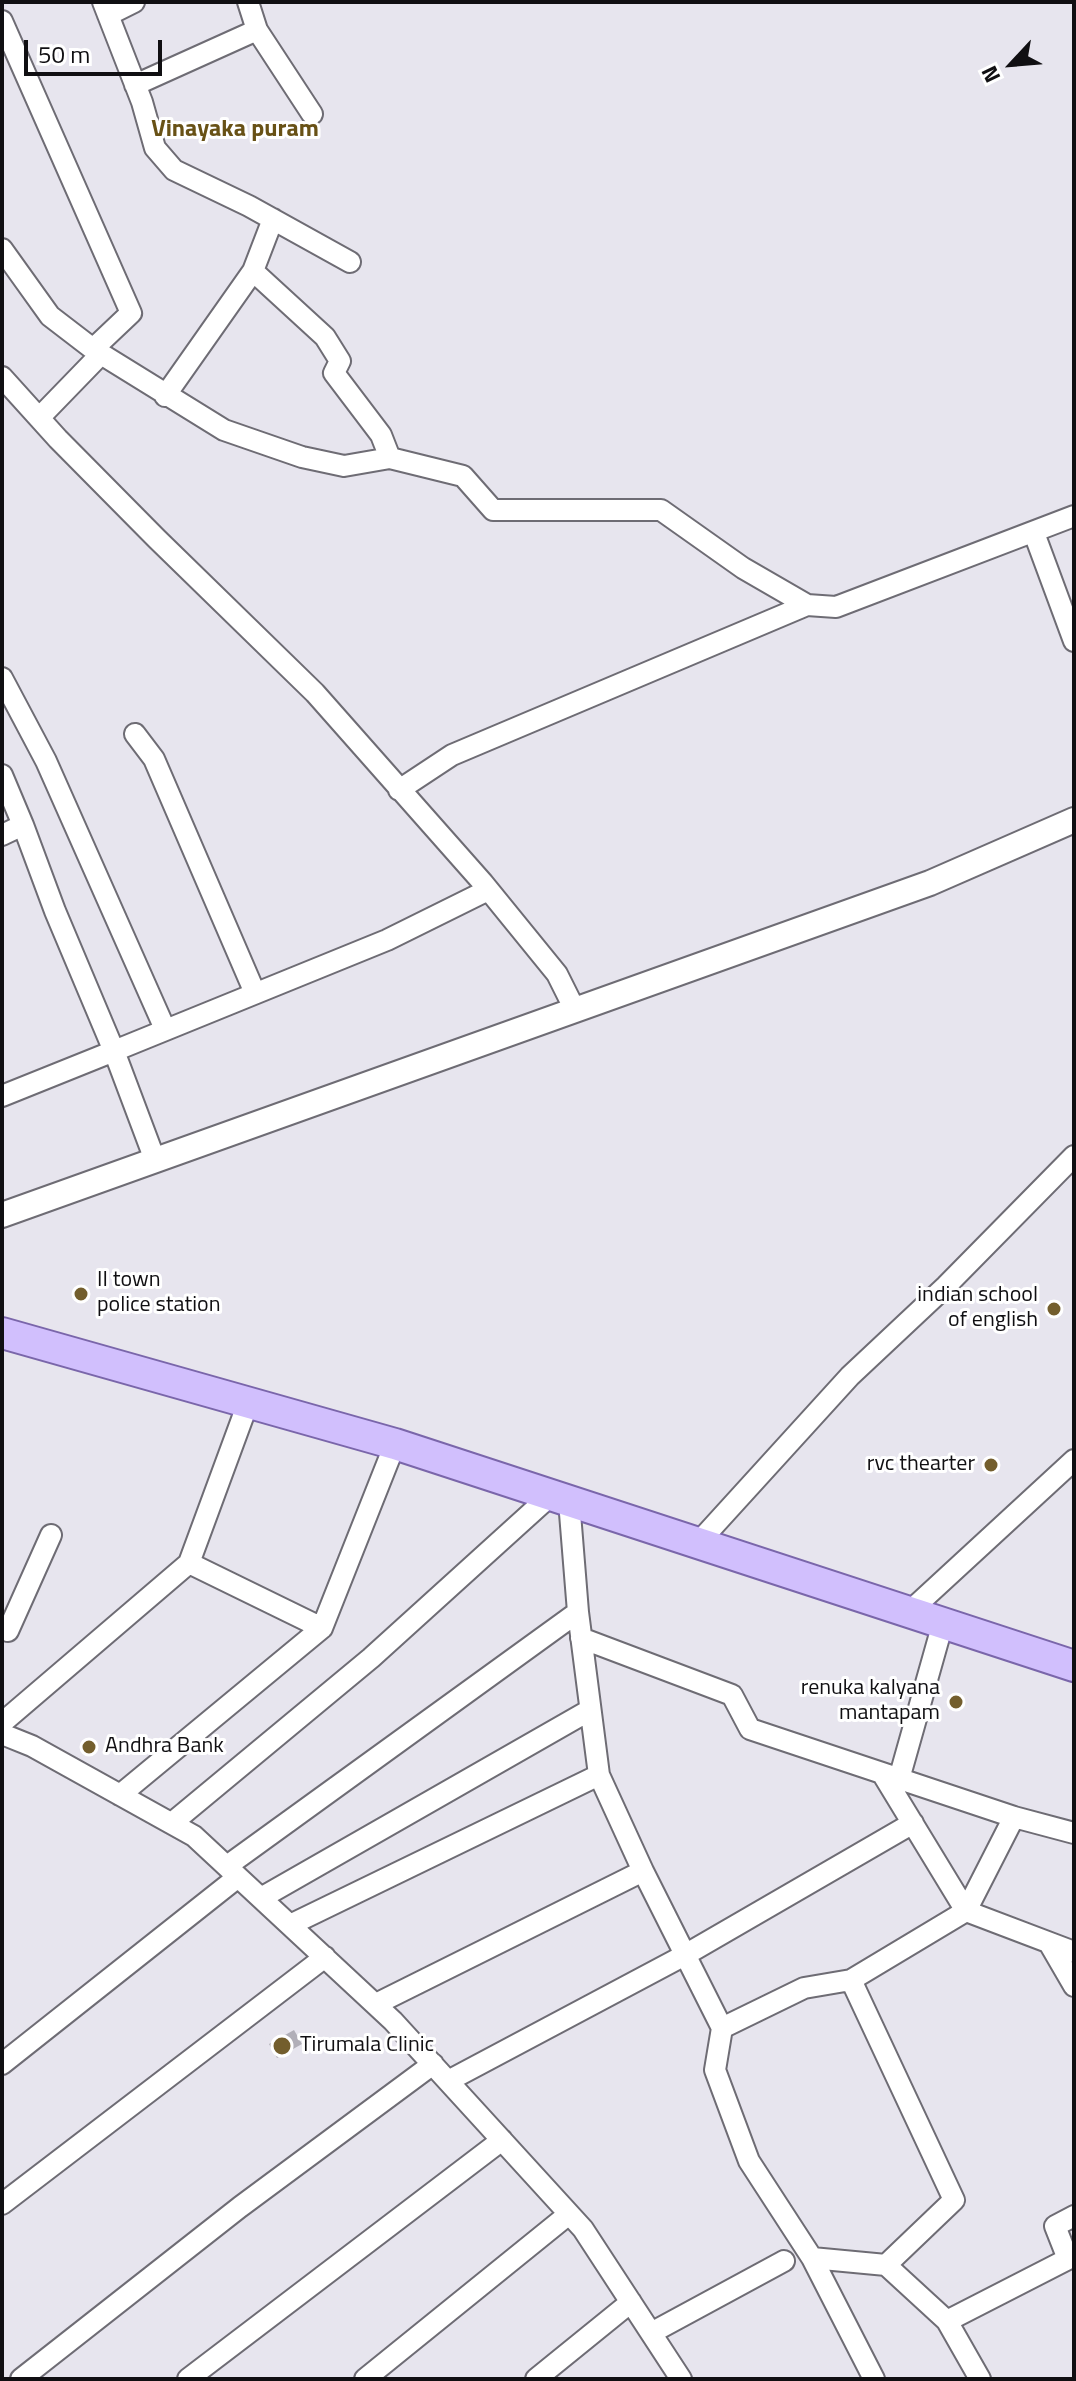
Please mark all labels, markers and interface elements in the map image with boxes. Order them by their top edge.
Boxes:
scale bar [28,24,166,74]
north arrow [972,24,1052,104]
text: 50 m [38,36,90,72]
text: N [972,60,1009,89]
district label: Vinayaka puram [151,116,319,144]
place label: II town police station [97,1268,220,1320]
place label: indian school of english [917,1283,1038,1334]
marker: II town police station [72,1285,90,1303]
marker: indian school of english [1045,1300,1063,1318]
place label: rvc thearter [867,1452,975,1478]
marker: rvc thearter [982,1456,1000,1474]
place label: renuka kalyana mantapam [801,1676,940,1728]
marker: renuka kalyana mantapam [947,1693,965,1711]
place label: Andhra Bank [105,1734,224,1760]
marker: Andhra Bank [80,1738,98,1756]
place label: Tirumala Clinic [300,2033,434,2059]
marker: Tirumala Clinic [271,2035,293,2057]

